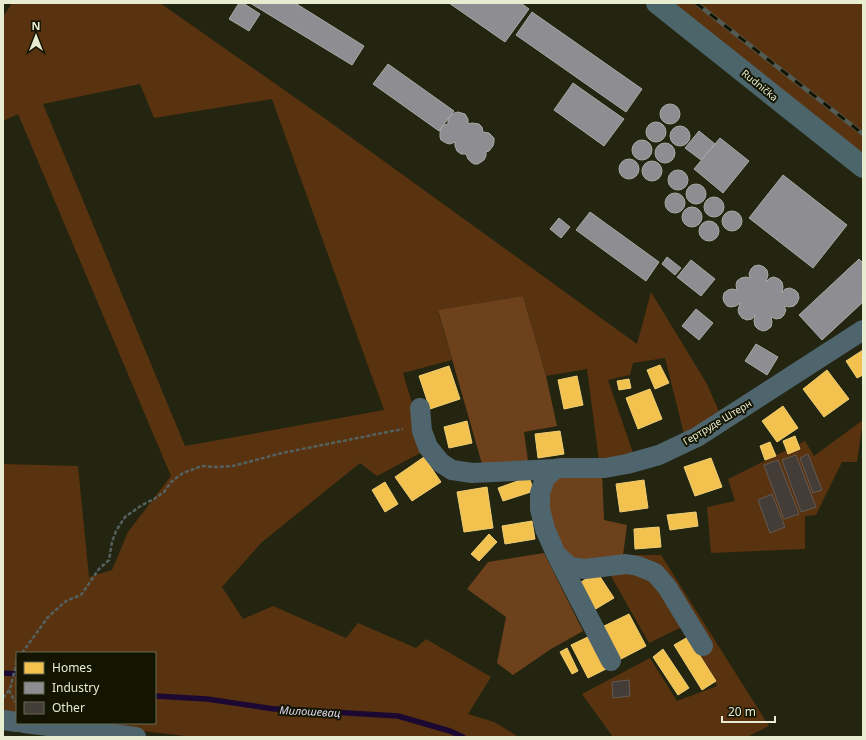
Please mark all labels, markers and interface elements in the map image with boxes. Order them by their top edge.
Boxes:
north arrow [16,16,56,56]
text: N [32,18,40,33]
street label: Rudnička [739,66,781,104]
street label: Гертруде Штерн [680,396,754,448]
legend [16,652,156,724]
text: Homes [52,659,92,676]
text: Industry [52,679,100,696]
scale bar [722,698,775,724]
text: Other [52,699,85,716]
water label: Милошевац [279,702,341,720]
text: 20 m [728,703,756,720]

